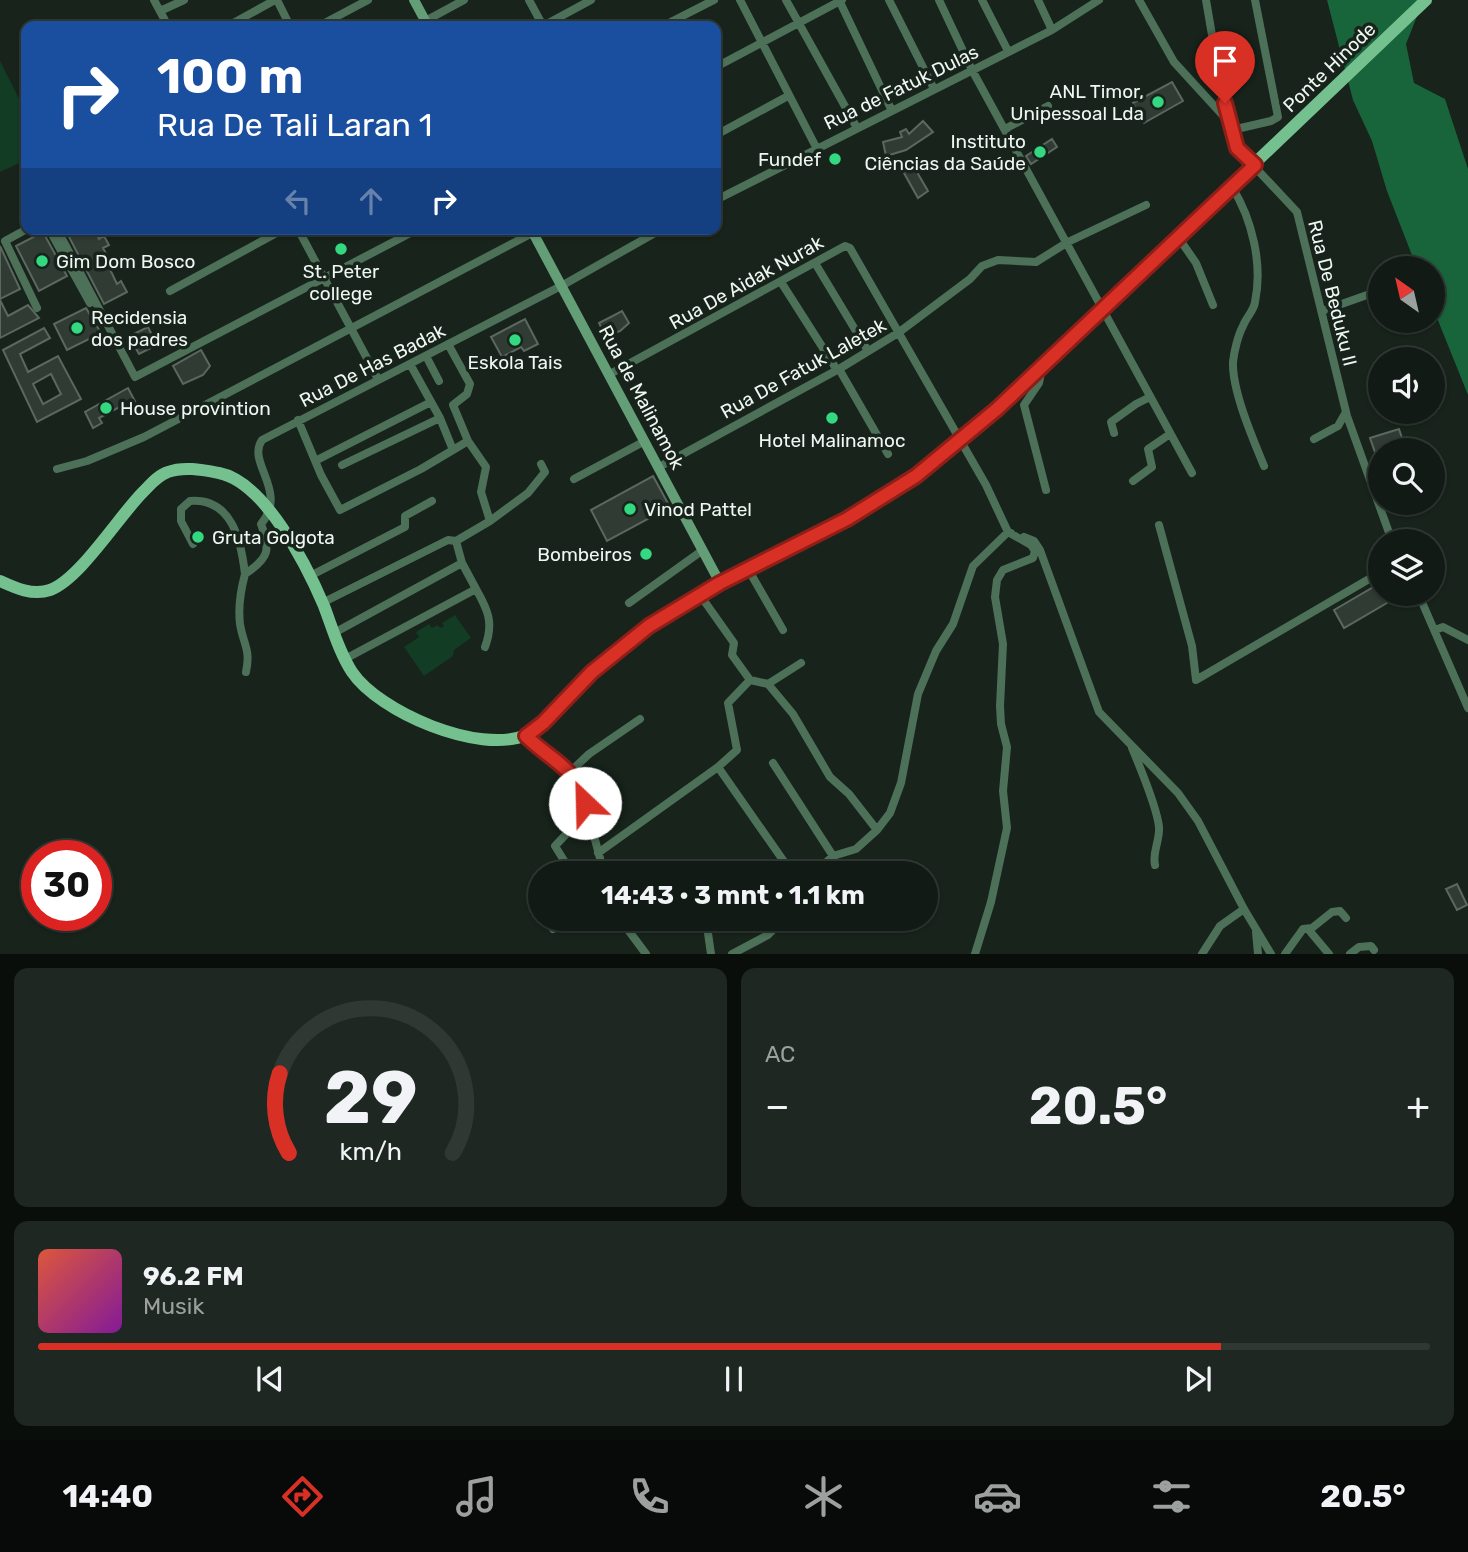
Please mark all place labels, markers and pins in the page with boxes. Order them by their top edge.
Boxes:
pin [1195,31,1255,103]
place label: ANL Timor, Unipessoal Lda [1010,80,1144,125]
marker: ANL Timor, Unipessoal Lda [1150,94,1166,110]
place label: Instituto Ciências da Saúde [865,130,1026,175]
marker: Instituto Ciências da Saúde [1032,144,1048,160]
place label: Fundef [758,148,822,171]
marker: Fundef [827,151,843,167]
marker: St. Peter college [333,241,349,257]
place label: Gim Dom Bosco [56,250,195,273]
marker: Gim Dom Bosco [34,253,50,269]
place label: St. Peter college [303,260,380,305]
place label: Recidensia dos padres [91,306,188,351]
marker: Recidensia dos padres [69,320,85,336]
marker: Eskola Tais [507,332,523,348]
place label: Eskola Tais [468,351,562,374]
place label: House provintion [120,397,271,420]
marker: House provintion [98,400,114,416]
marker: Hotel Malinamoc [824,410,840,426]
place label: Hotel Malinamoc [759,429,905,452]
place label: Vinod Pattel [644,498,752,521]
marker: Vinod Pattel [622,501,638,517]
place label: Gruta Golgota [212,526,335,549]
marker: Gruta Golgota [190,529,206,545]
place label: Bombeiros [537,543,632,566]
marker: Bombeiros [638,546,654,562]

